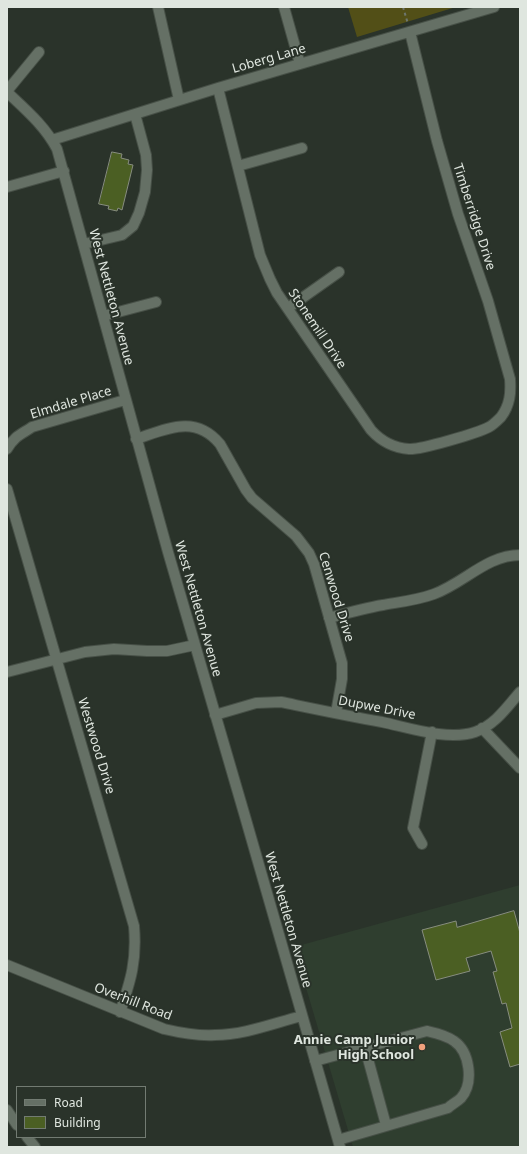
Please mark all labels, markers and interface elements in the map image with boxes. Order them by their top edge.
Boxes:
street label: Loberg Lane [230,41,308,77]
street label: Timberridge Drive [449,162,499,272]
street label: West Nettleton Avenue [85,227,137,367]
street label: Stonemill Drive [285,286,349,372]
street label: Elmdale Place [28,383,114,423]
street label: West Nettleton Avenue [171,539,225,679]
street label: Cenwood Drive [315,550,357,644]
street label: Dupwe Drive [337,693,417,723]
street label: Westwood Drive [74,696,118,796]
street label: West Nettleton Avenue [261,850,315,990]
street label: Overhill Road [92,980,174,1024]
place label: Annie Camp Junior High School [294,1032,414,1063]
marker: Annie Camp Junior High School [417,1042,427,1052]
legend [16,1086,146,1138]
text: Road [54,1094,83,1111]
text: Building [54,1114,101,1131]

